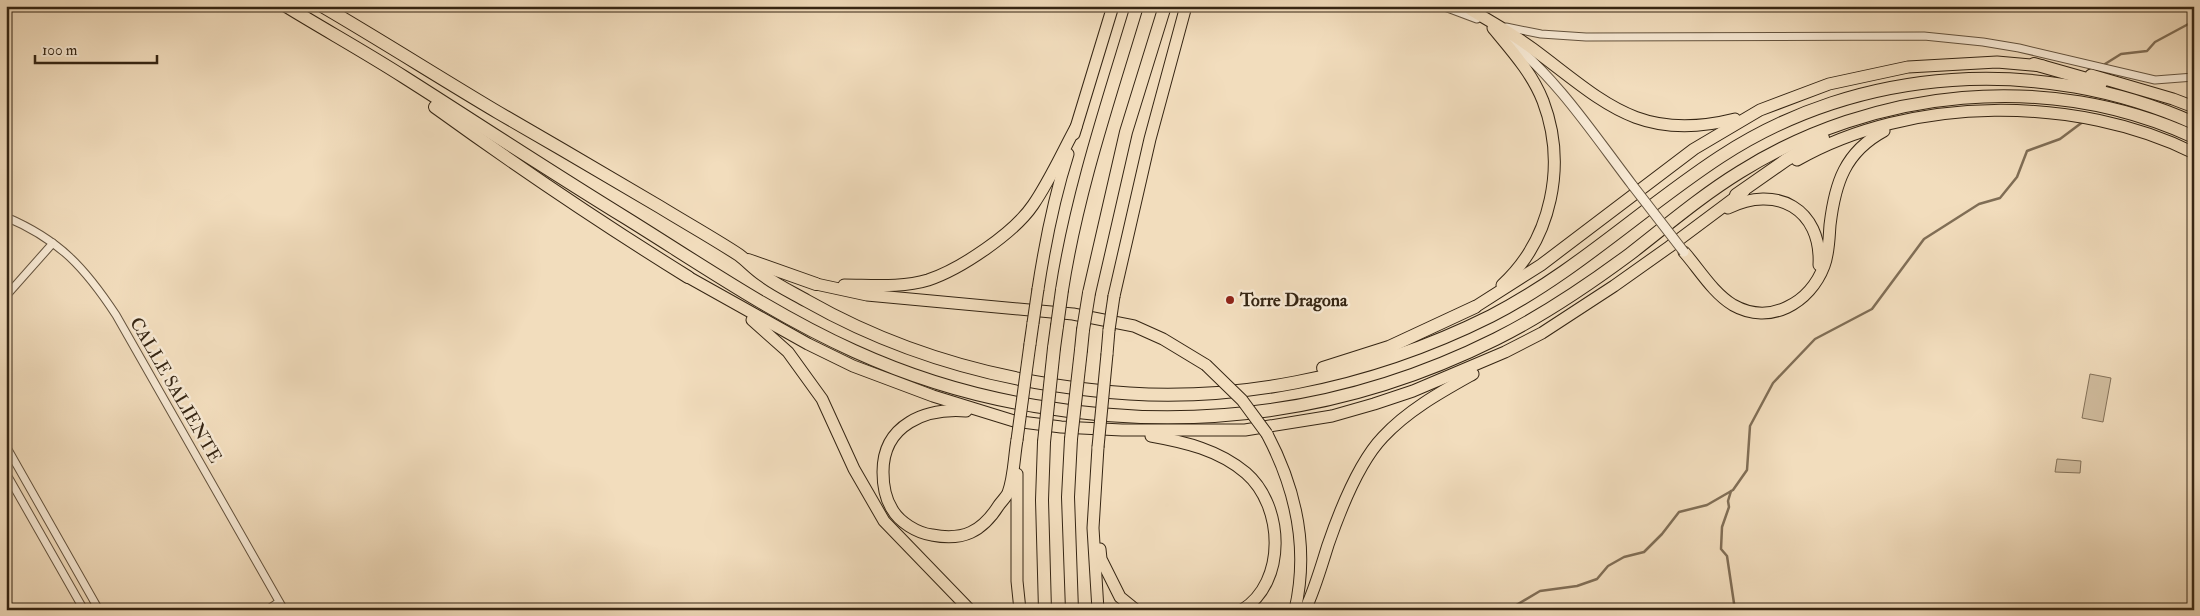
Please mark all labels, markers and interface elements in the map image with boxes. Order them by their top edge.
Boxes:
scale bar [35,32,158,64]
text: 100 m [42,41,78,60]
place label: Torre Dragona [1239,289,1348,312]
marker: Torre Dragona [1224,294,1236,306]
street label: CALLE SALIENTE [124,313,227,467]

